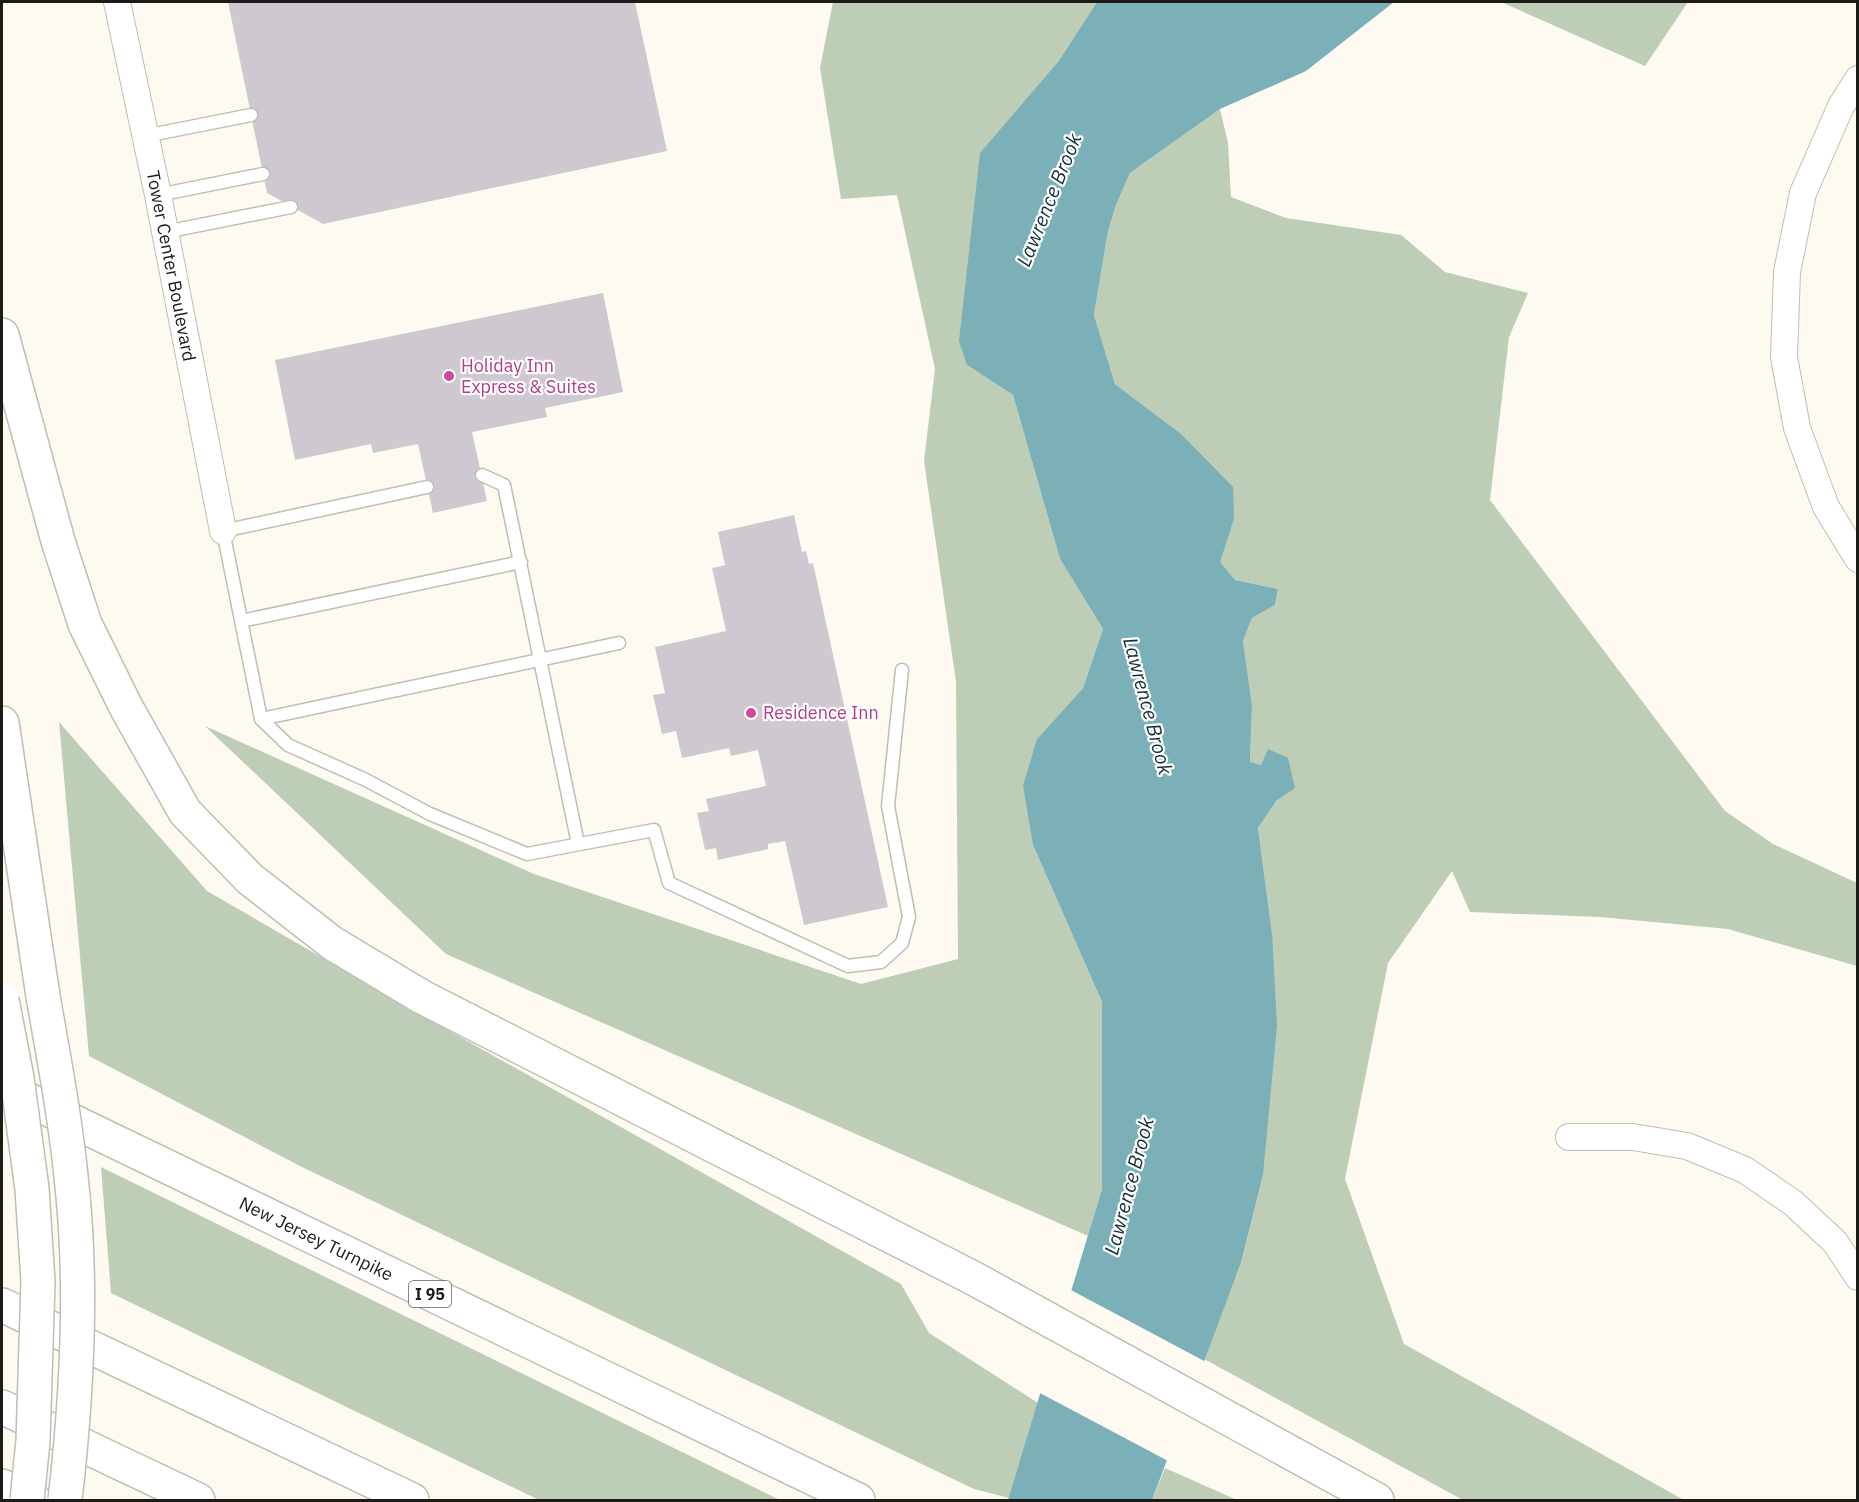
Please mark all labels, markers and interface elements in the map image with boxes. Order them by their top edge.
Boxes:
water label: Lawrence Brook [1010,129,1088,270]
street label: Tower Center Boulevard [142,169,201,363]
place label: Holiday Inn Express & Suites [461,354,596,398]
marker: Holiday Inn Express & Suites [442,369,456,383]
water label: Lawrence Brook [1117,634,1180,778]
place label: Residence Inn [763,701,879,724]
marker: Residence Inn [744,706,758,720]
water label: Lawrence Brook [1097,1114,1160,1258]
street label: New Jersey Turnpike [235,1191,397,1286]
road number: I 95 [409,1281,451,1307]

